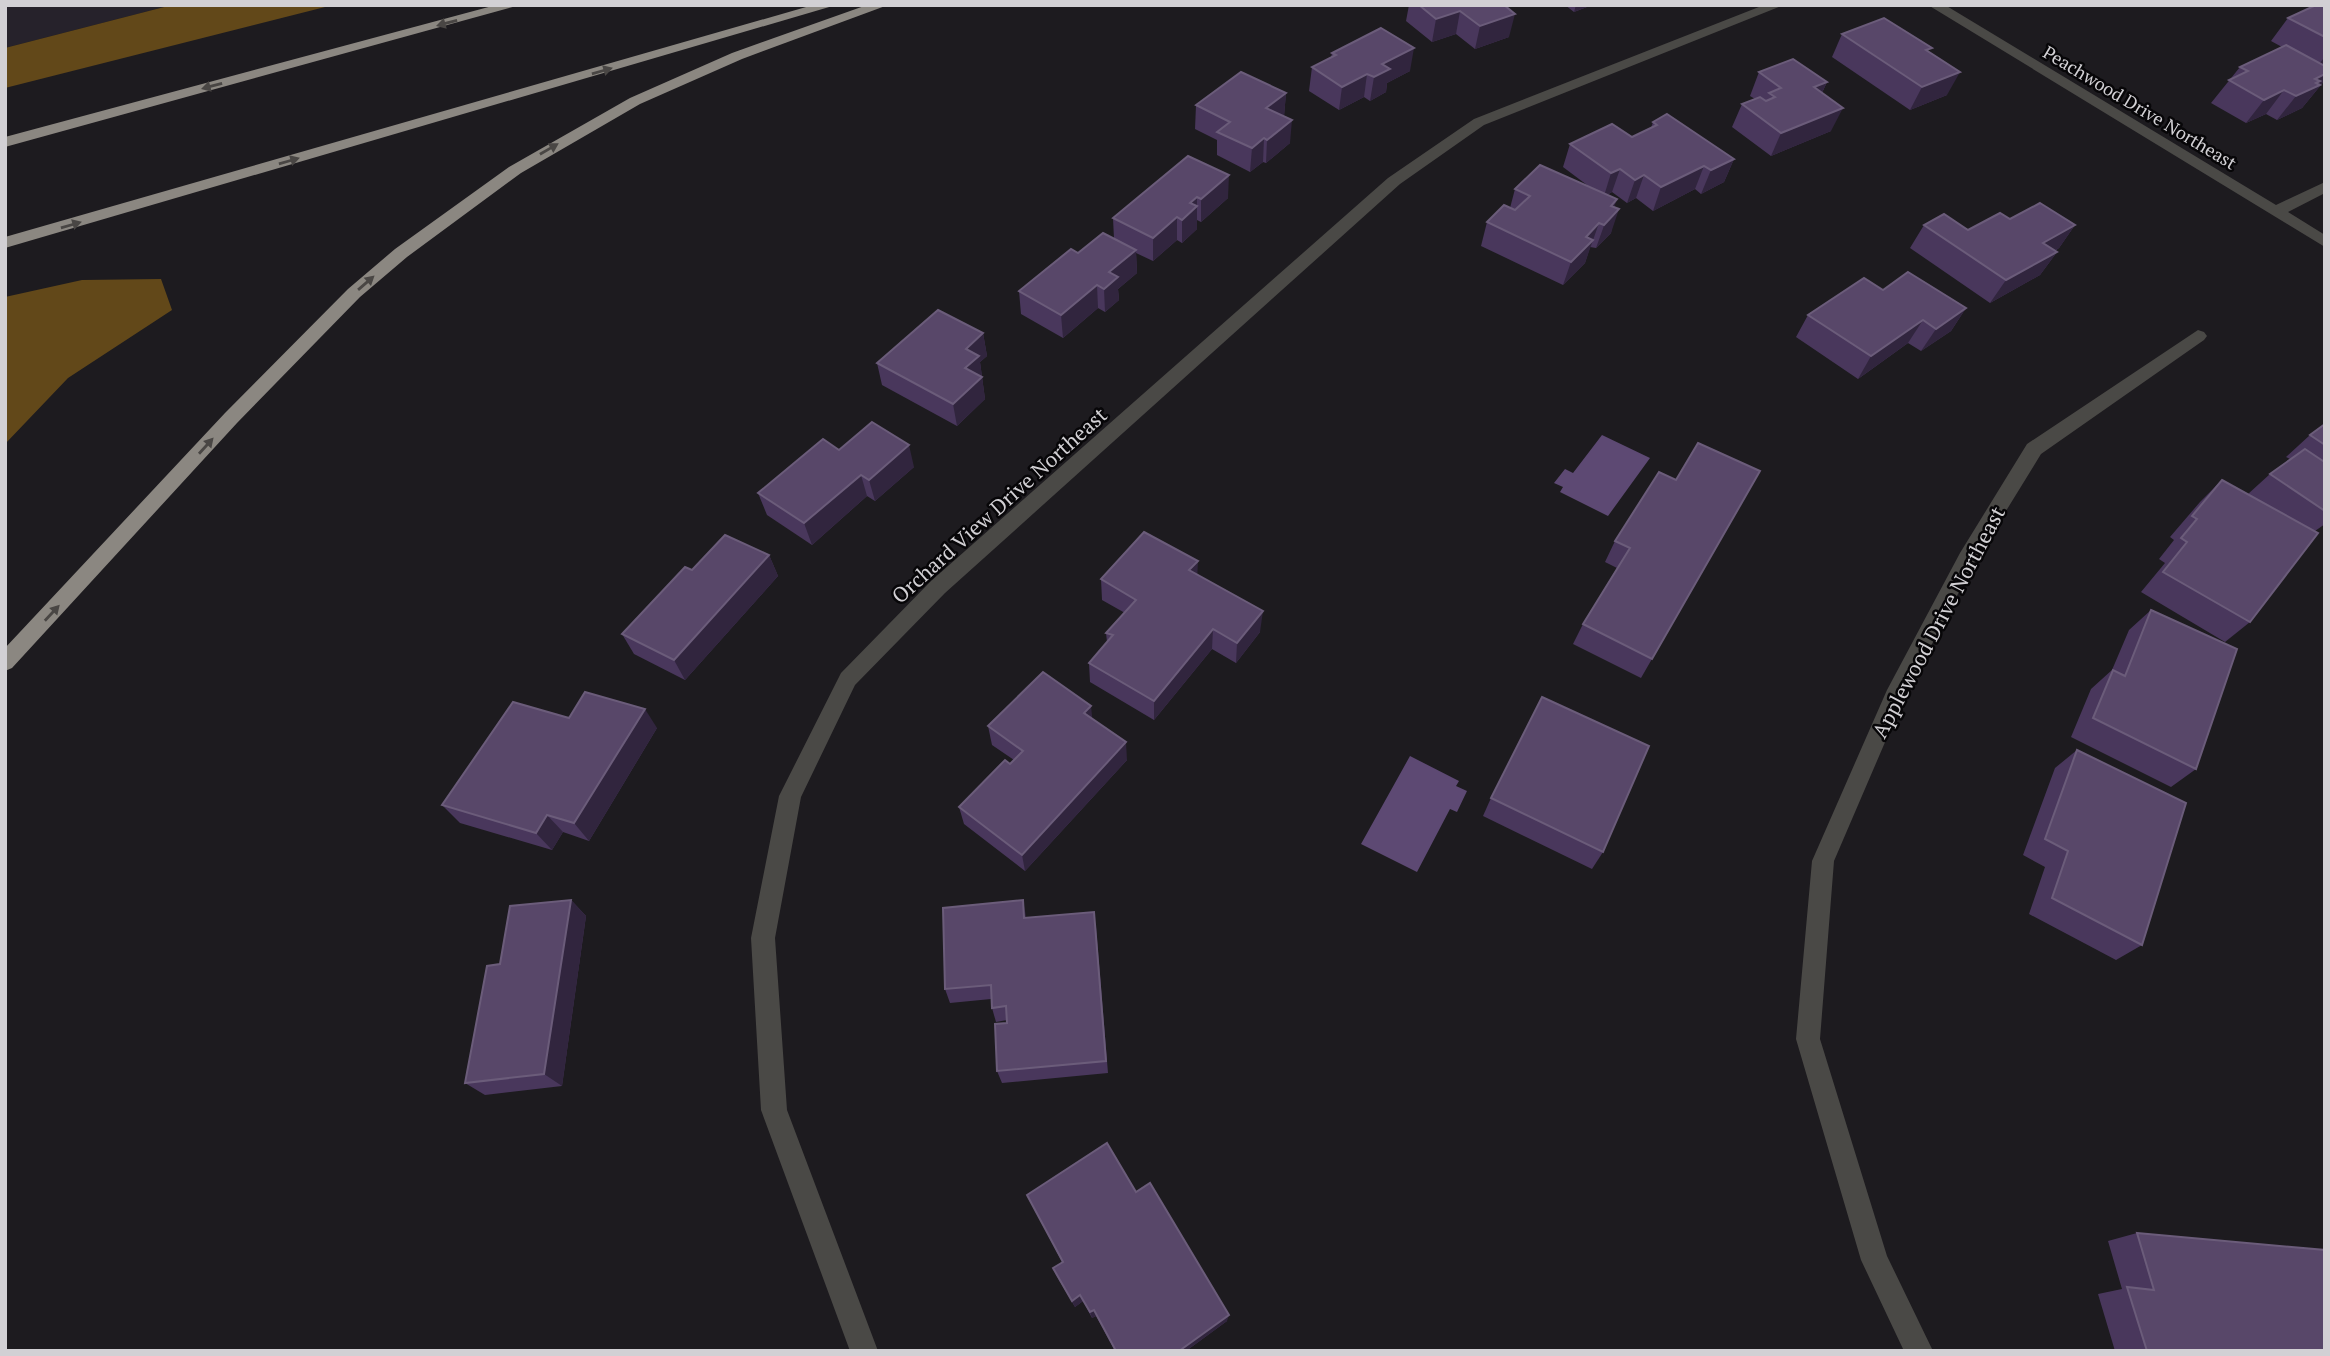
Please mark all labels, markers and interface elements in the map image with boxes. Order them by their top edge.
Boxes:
one-way arrow [436,18,458,29]
street label: Peachwood Drive Northeast [2039,40,2241,175]
one-way arrow [592,65,613,75]
one-way arrow [201,81,222,91]
one-way arrow [540,143,559,156]
one-way arrow [279,156,300,166]
one-way arrow [61,219,82,229]
one-way arrow [357,276,374,291]
street label: Orchard View Drive Northeast [885,401,1113,609]
one-way arrow [198,437,214,454]
street label: Applewood Drive Northeast [1865,501,2011,743]
one-way arrow [44,604,60,622]

